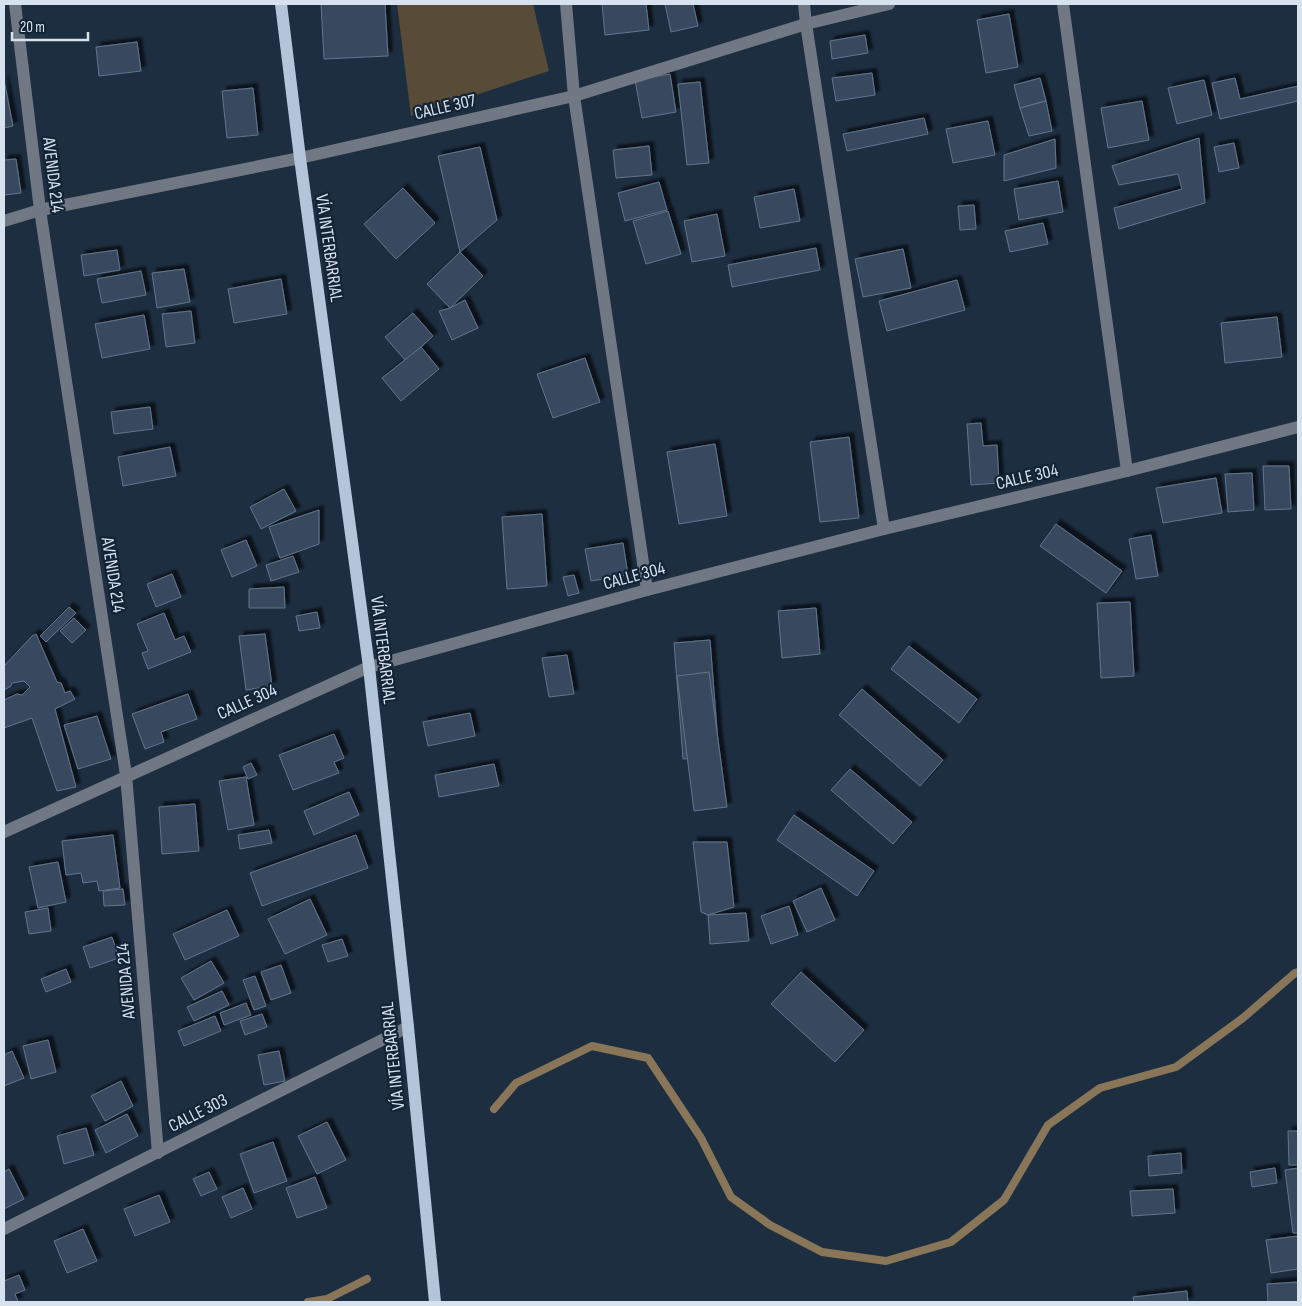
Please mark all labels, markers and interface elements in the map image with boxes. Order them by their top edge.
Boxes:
scale bar [12,10,89,42]
text: 20 m [20,18,45,37]
street label: CALLE 307 [412,90,479,124]
street label: AVENIDA 214 [38,135,68,214]
street label: VÍA INTERBARRIAL [311,193,347,304]
street label: CALLE 304 [994,460,1061,494]
street label: AVENIDA 214 [97,535,129,615]
street label: CALLE 304 [601,558,668,594]
street label: VÍA INTERBARRIAL [366,595,400,705]
street label: CALLE 304 [214,679,281,724]
street label: AVENIDA 214 [112,942,140,1021]
street label: VÍA INTERBARRIAL [377,1001,409,1111]
street label: CALLE 303 [165,1089,231,1137]

